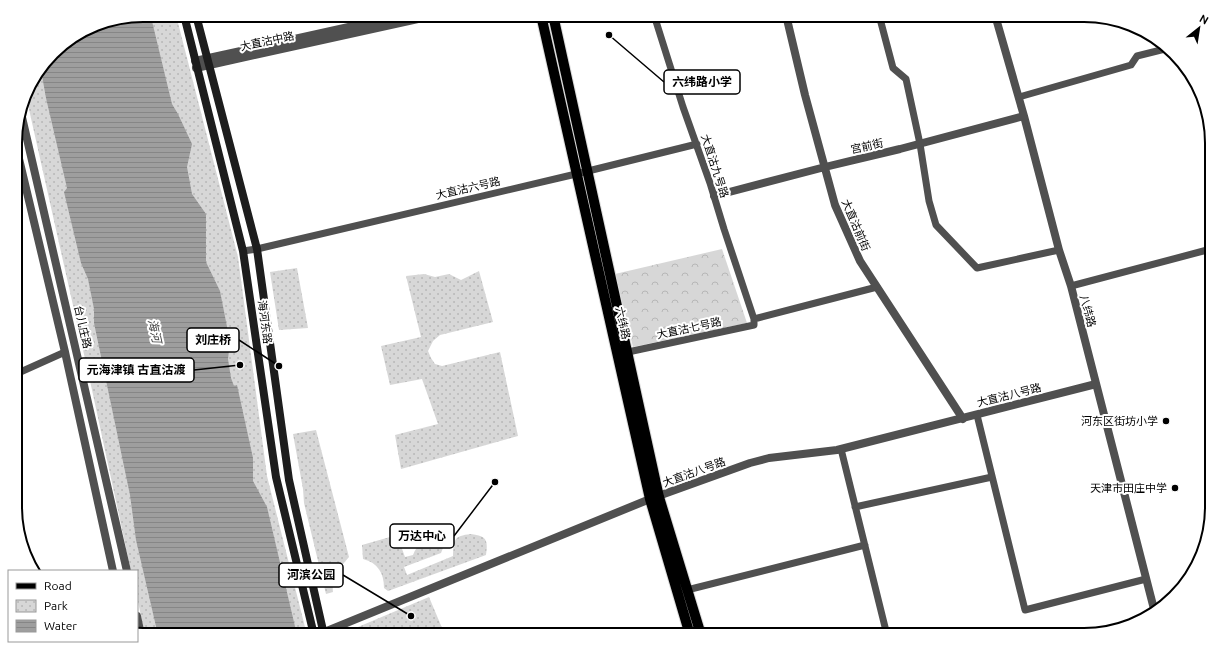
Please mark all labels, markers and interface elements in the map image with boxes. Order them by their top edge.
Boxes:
north arrow [1179,8,1219,48]
text: N [1197,12,1211,27]
street label: 大直沽中路 [239,29,295,53]
callout: 六纬路小学 [664,70,740,94]
text: 六纬路小学 [672,75,732,88]
street label: 大直沽九号路 [699,133,731,199]
street label: 宫前街 [850,136,884,156]
street label: 大直沽六号路 [434,175,502,201]
street label: 大直沽前街 [840,197,872,253]
street label: 八纬路 [1078,294,1098,328]
street label: 海河东路 [256,299,274,345]
street label: 台儿庄路 [72,304,94,350]
street label: 六纬路 [613,306,633,340]
street label: 大直沽七号路 [655,315,723,341]
water label: 海河 [146,318,164,346]
callout: 刘庄桥 [187,328,239,352]
text: 刘庄桥 [195,333,231,346]
callout: 元海津镇 古直沽渡 [79,358,194,382]
text: 元海津镇 古直沽渡 [87,363,185,376]
street label: 大直沽八号路 [976,381,1042,409]
place label: 河东区街坊小学 [1081,415,1158,427]
marker: 河东区街坊小学 [1161,416,1171,426]
street label: 大直沽八号路 [661,455,727,489]
place label: 天津市田庄中学 [1090,482,1167,494]
marker: 天津市田庄中学 [1170,483,1180,493]
callout: 万达中心 [390,524,454,548]
text: 万达中心 [398,529,446,542]
callout: 河滨公园 [279,563,343,587]
text: 河滨公园 [287,568,335,581]
legend [8,570,138,642]
text: Road [44,579,72,592]
text: Park [44,599,68,612]
text: Water [44,619,77,632]

